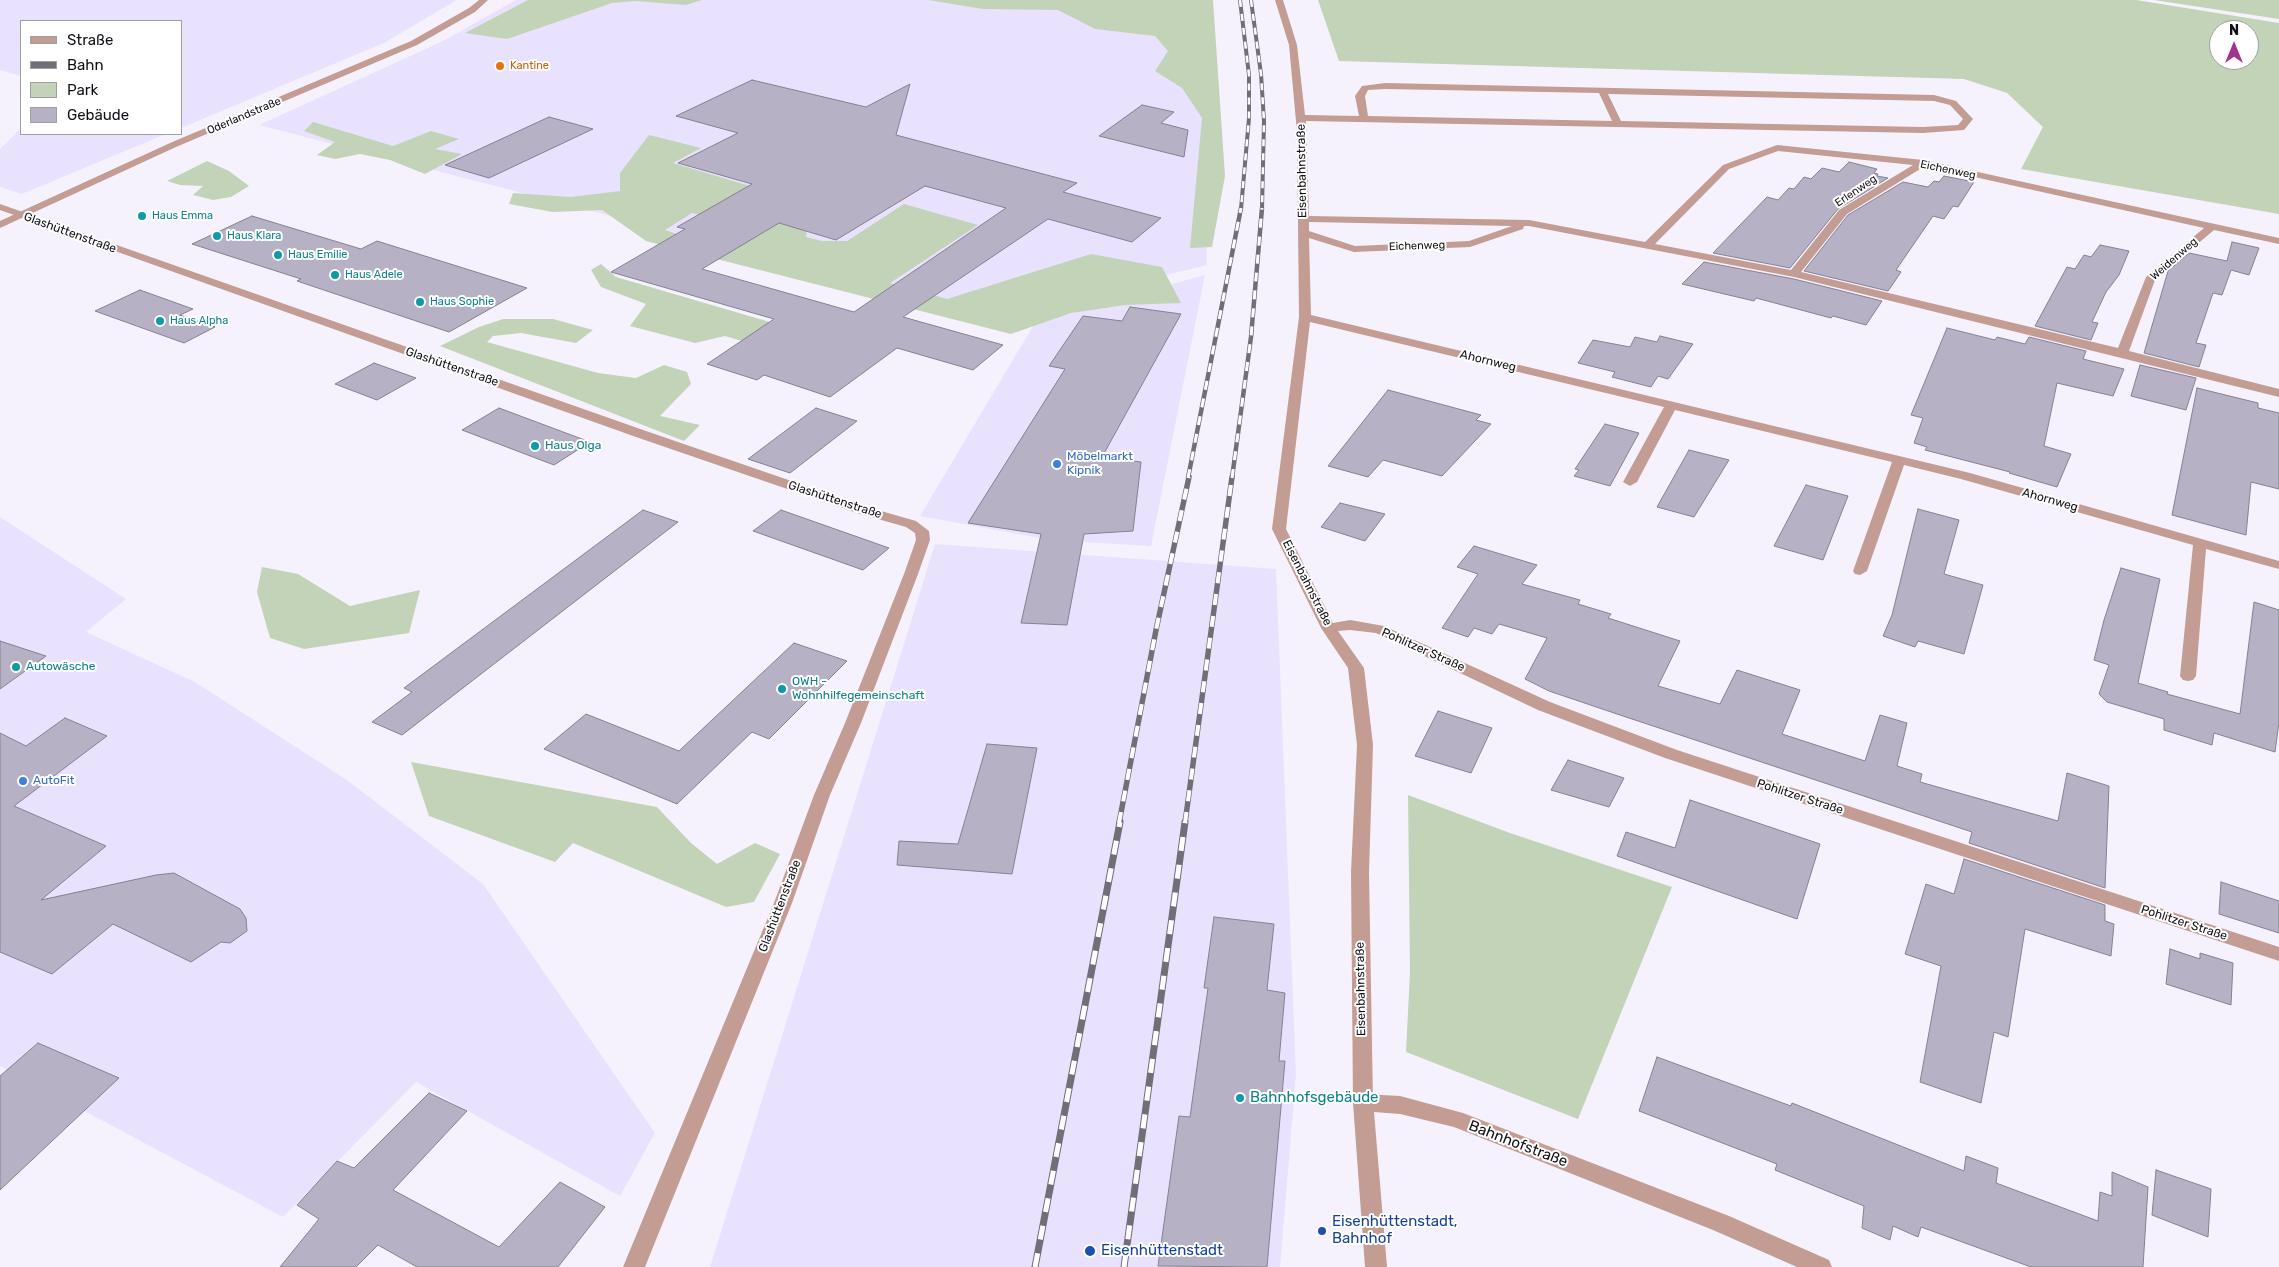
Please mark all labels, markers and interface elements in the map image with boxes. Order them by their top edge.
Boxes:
legend [20,20,182,135]
north arrow [2209,20,2259,70]
text: N [2229,22,2239,39]
text: Straße [67,31,113,49]
text: Bahn [67,56,104,74]
place label: Kantine [510,59,549,73]
marker: Kantine [494,60,506,72]
text: Park [67,81,98,99]
street label: Oderlandstraße [205,94,283,138]
text: Gebäude [67,106,129,124]
street label: Eisenbahnstraße [1294,124,1310,218]
street label: Eichenweg [1919,158,1977,182]
street label: Erlenweg [1833,172,1879,210]
place label: Haus Emma [152,209,213,223]
street label: Glashüttenstraße [22,210,118,256]
marker: Haus Emma [136,210,148,222]
place label: Haus Klara [227,229,281,243]
marker: Haus Klara [211,230,223,242]
street label: Weidenweg [2148,235,2200,283]
street label: Eichenweg [1389,238,1445,254]
place label: Haus Emilie [288,248,347,262]
marker: Haus Emilie [272,249,284,261]
place label: Haus Adele [345,268,403,282]
marker: Haus Adele [329,269,341,281]
place label: Haus Sophie [430,295,494,309]
marker: Haus Sophie [414,296,426,308]
place label: Haus Alpha [170,314,228,328]
marker: Haus Alpha [154,315,166,327]
street label: Glashüttenstraße [404,344,500,390]
street label: Ahornweg [1458,347,1518,375]
place label: Haus Olga [545,439,601,453]
marker: Haus Olga [529,440,541,452]
place label: Möbelmarkt Kipnik [1067,450,1133,478]
marker: Möbelmarkt Kipnik [1051,458,1063,470]
street label: Glashüttenstraße [786,478,884,522]
street label: Ahornweg [2020,485,2080,515]
street label: Eisenbahnstraße [1279,538,1335,628]
street label: Pohlitzer Straße [1379,625,1467,675]
place label: Autowäsche [26,660,95,674]
marker: Autowäsche [10,661,22,673]
place label: OWH - Wohnhilfegemeinschaft [792,675,925,703]
marker: OWH - Wohnhilfegemeinschaft [776,683,788,695]
place label: AutoFit [33,774,74,788]
marker: AutoFit [17,775,29,787]
street label: Pohlitzer Straße [1755,776,1845,818]
street label: Glashüttenstraße [756,858,804,954]
street label: Pohlitzer Straße [2139,902,2229,944]
street label: Eisenbahnstraße [1353,942,1369,1036]
place label: Bahnhofsgebäude [1250,1089,1379,1107]
marker: Bahnhofsgebäude [1234,1092,1246,1104]
street label: Bahnhofstraße [1466,1117,1570,1171]
place label: Eisenhüttenstadt, Bahnhof [1332,1213,1458,1248]
marker: Eisenhüttenstadt, Bahnhof [1316,1225,1328,1237]
place label: Eisenhüttenstadt [1101,1242,1223,1260]
marker: Eisenhüttenstadt [1083,1244,1097,1258]

